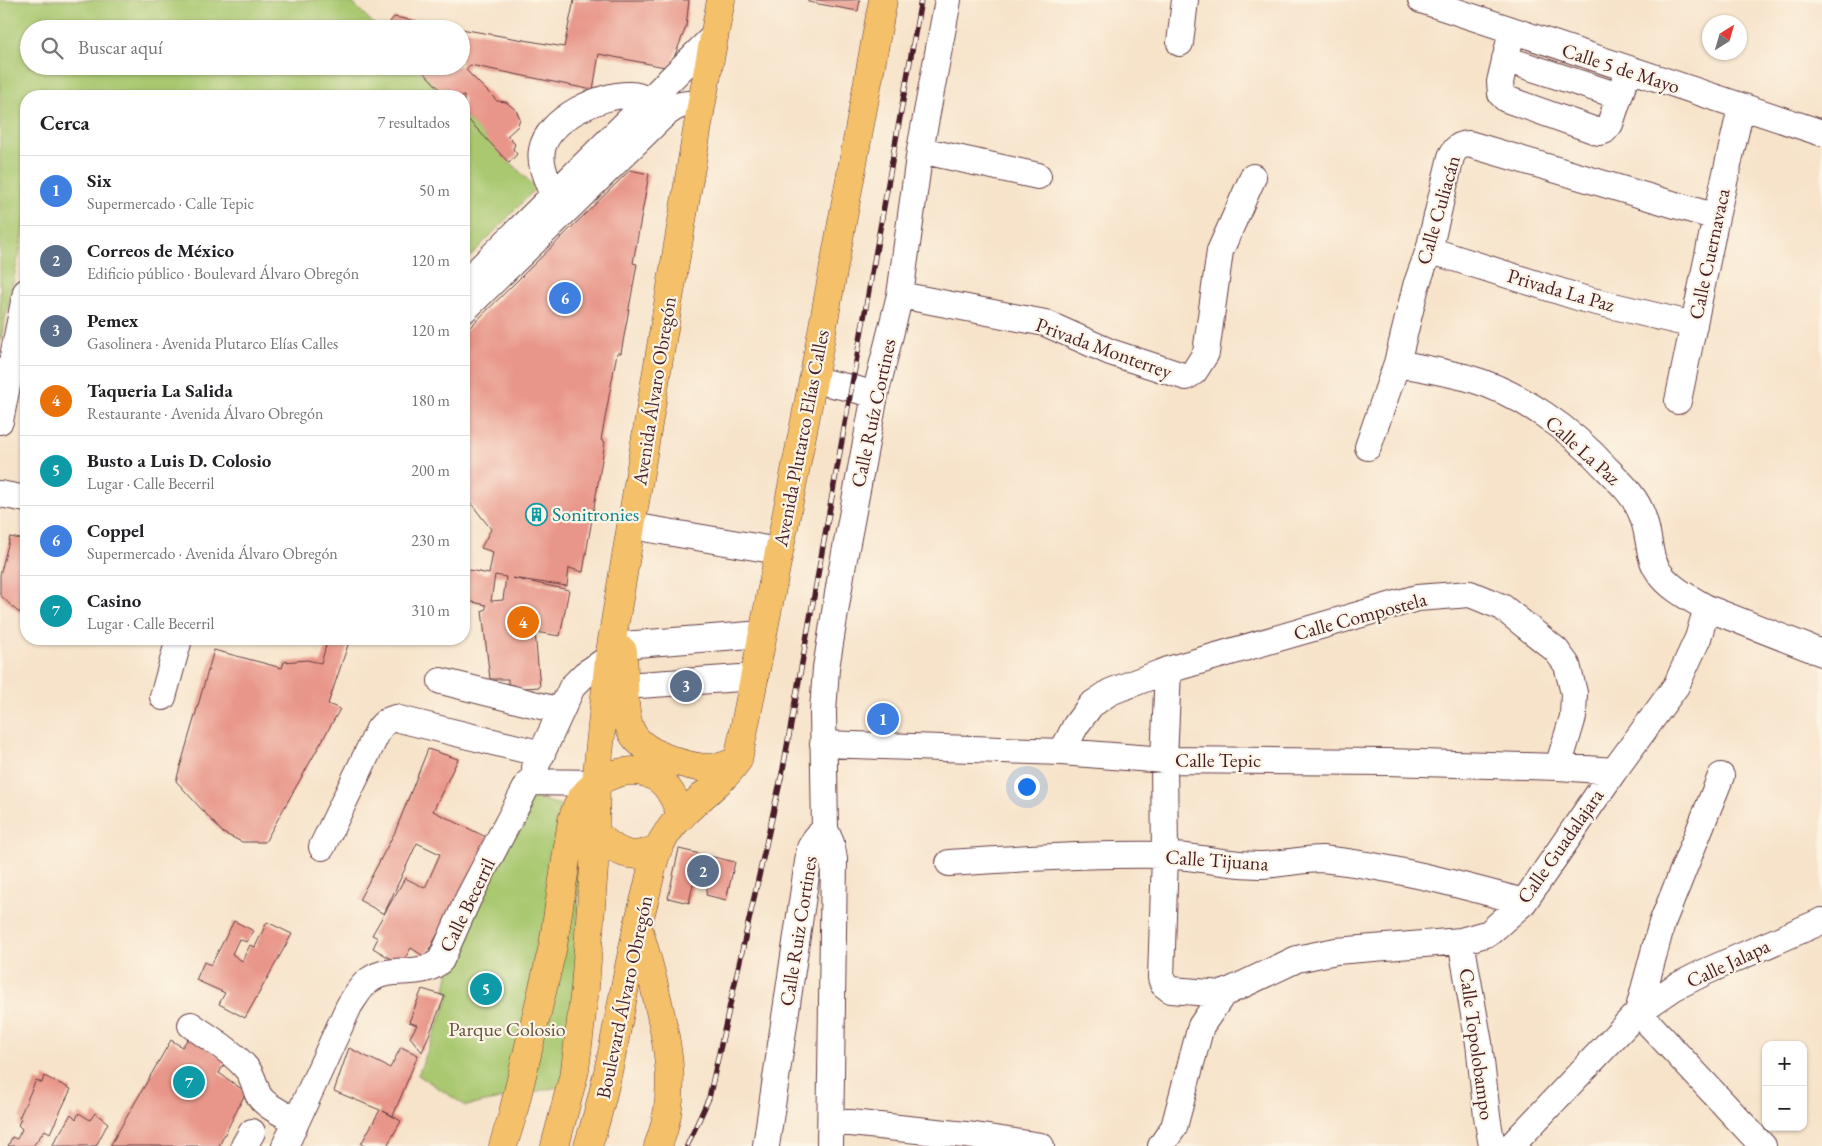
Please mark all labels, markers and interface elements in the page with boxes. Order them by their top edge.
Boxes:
north arrow [1702,15,1747,60]
search box [20,20,470,75]
icon: search [38,34,66,62]
text: Buscar aquí [78,35,163,60]
street label: Calle 5 de Mayo [1559,37,1683,99]
text: Cerca [40,109,90,136]
text: 7 resultados [378,112,450,133]
street label: Calle Culiacán [1410,152,1466,268]
text: Six [87,168,112,193]
text: 1 [52,180,60,201]
text: 50 m [419,180,450,201]
street label: Calle Cuernavaca [1682,186,1736,322]
text: Supermercado · Calle Tepic [87,193,254,214]
text: Correos de México [87,238,234,263]
text: 2 [52,250,60,271]
text: 120 m [411,250,450,271]
street label: Privada La Paz [1505,262,1618,318]
text: Edificio público · Boulevard Álvaro Obregón [87,263,359,284]
pin: 6 [549,279,581,317]
street label: Avenida Álvaro Obregón [626,294,682,488]
text: Pemex [87,308,138,333]
street label: Privada Monterrey [1032,311,1176,385]
text: 3 [52,320,60,341]
text: 120 m [411,320,450,341]
street label: Avenida Plutarco Elías Calles [767,327,835,550]
text: Gasolinera · Avenida Plutarco Elías Calles [87,333,338,354]
street label: Calle Ruíz Cortines [845,336,901,490]
text: Taqueria La Salida [87,378,233,403]
text: 4 [52,390,60,411]
text: 180 m [411,390,450,411]
text: Restaurante · Avenida Álvaro Obregón [87,403,323,424]
street label: Calle La Paz [1540,409,1626,491]
text: Busto a Luis D. Colosio [87,448,271,473]
text: 5 [52,460,60,481]
text: 200 m [411,460,450,481]
text: Lugar · Calle Becerril [87,473,214,494]
place label: Sonitronies [552,501,639,527]
building icon: Sonitronies [524,502,548,526]
text: Coppel [87,518,144,543]
text: 6 [52,530,60,551]
text: 230 m [411,530,450,551]
text: Supermercado · Avenida Álvaro Obregón [87,543,338,564]
street label: Calle Compostela [1291,586,1429,646]
text: Casino [87,588,141,613]
text: 7 [52,600,60,621]
text: 310 m [411,600,450,621]
pin: 4 [507,603,539,641]
text: Lugar · Calle Becerril [87,613,214,634]
pin: 3 [670,667,702,705]
pin: 1 [867,700,899,738]
street label: Calle Tepic [1175,747,1261,773]
your location [1014,774,1040,800]
street label: Calle Guadalajara [1511,783,1609,909]
street label: Calle Tijuana [1164,843,1270,877]
pin: 2 [687,852,719,890]
street label: Calle Becerril [433,854,501,956]
street label: Calle Ruiz Cortines [773,854,823,1008]
street label: Boulevard Álvaro Obregón [590,893,658,1101]
street label: Calle Jalapa [1682,932,1774,994]
street label: Calle Topolobampo [1453,966,1501,1122]
pin: 5 [470,970,502,1008]
park label: Parque Colosio [448,1016,566,1042]
map controls [1762,1041,1807,1131]
button: + [1762,1041,1807,1086]
pin: 7 [173,1063,205,1101]
button: − [1762,1086,1807,1131]

